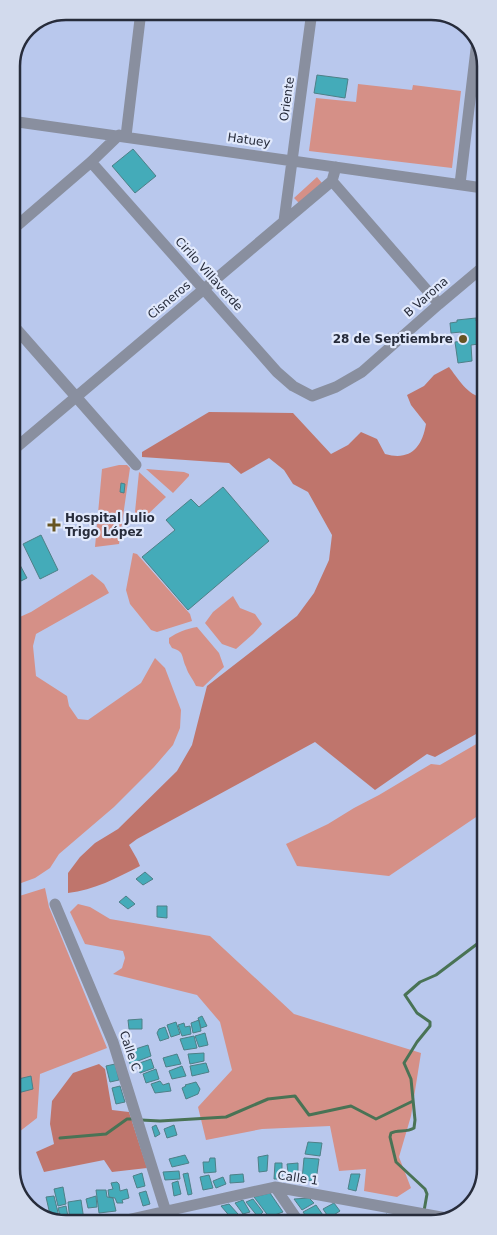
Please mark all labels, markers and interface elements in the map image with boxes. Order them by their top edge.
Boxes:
street label: Oriente [277,76,297,122]
street label: Hatuey [227,130,271,150]
street label: Cirilo Villaverde [172,234,246,314]
street label: B Varona [401,274,451,320]
street label: Cisneros [145,278,193,322]
place label: 28 de Septiembre [333,332,453,346]
marker: 28 de Septiembre [457,333,469,345]
place label: Hospital Julio Trigo López [65,511,155,539]
marker: Hospital Julio Trigo López [47,518,61,532]
street label: Calle C [117,1029,143,1073]
street label: Calle 1 [277,1168,319,1188]

